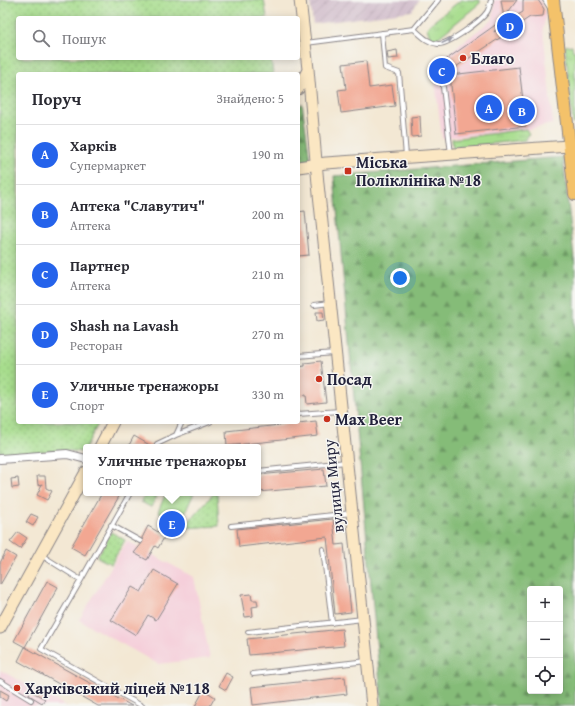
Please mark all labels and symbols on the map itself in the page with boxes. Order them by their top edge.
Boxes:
pin: D [497,11,523,41]
one-way arrow [442,37,454,43]
place label: Благо [471,46,515,70]
marker: Благо [458,53,468,63]
pin: C [429,56,455,86]
pin: A [476,93,502,123]
pin: B [509,96,535,126]
place label: Міська Поліклініка №18 [356,150,481,192]
marker: Міська Поліклініка №18 [343,166,353,176]
your location [390,268,410,288]
place label: Посад [327,367,372,391]
marker: Посад [314,374,324,384]
place label: Max Beer [335,407,403,431]
marker: Max Beer [322,414,332,424]
street label: вулиця Миру [316,438,350,534]
pin: E [159,509,185,539]
place label: Харківський ліцей №118 [25,676,210,700]
marker: Харківський ліцей №118 [12,683,22,693]

